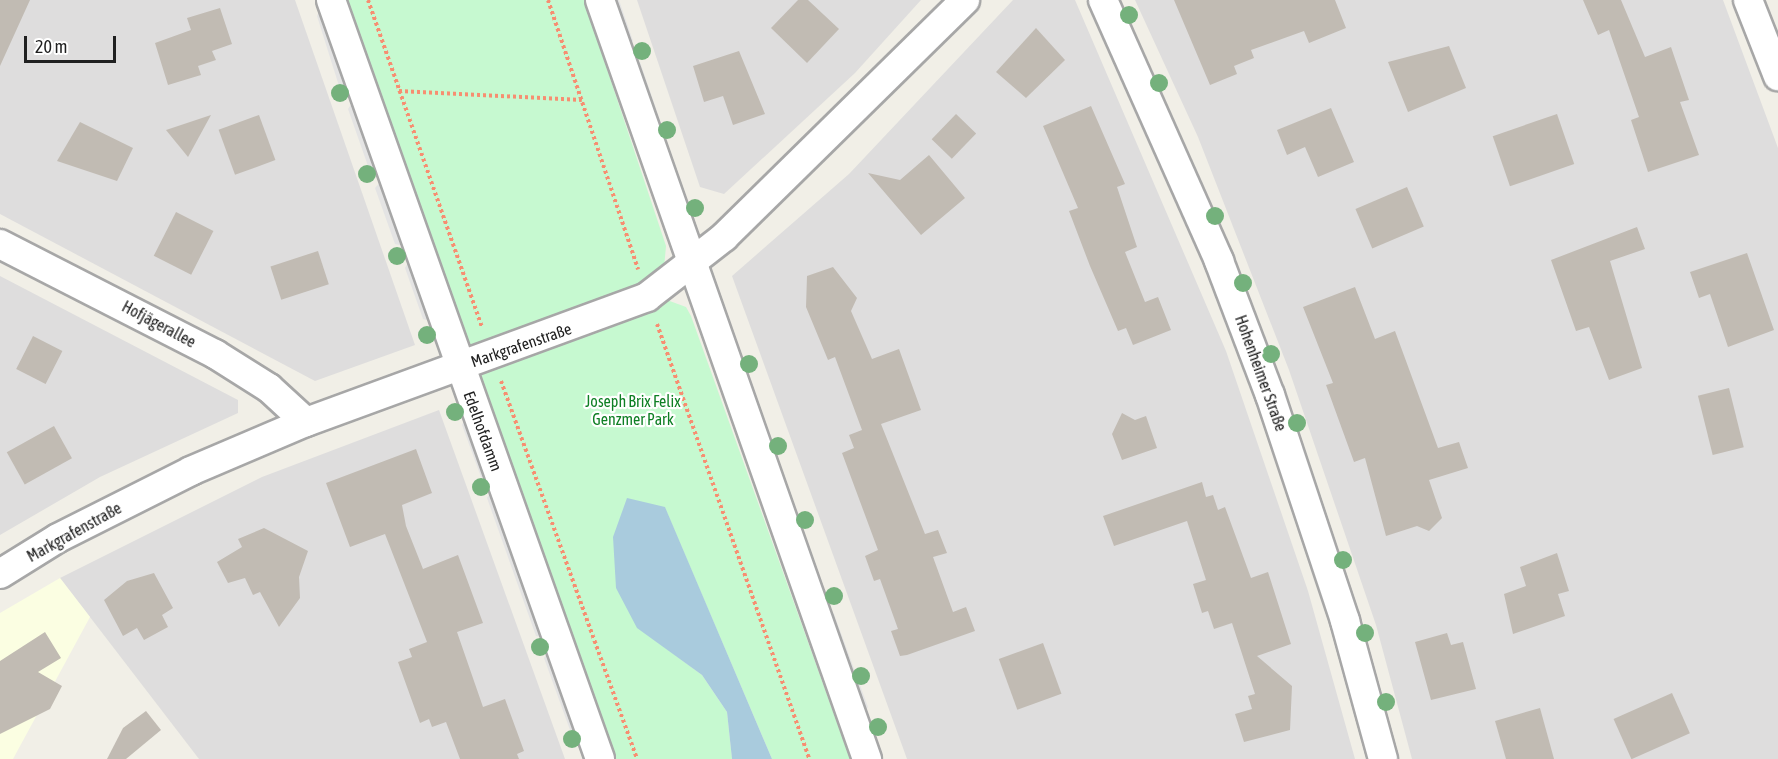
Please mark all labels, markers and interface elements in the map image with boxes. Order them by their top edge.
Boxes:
scale bar [27,24,118,62]
text: 20 m [35,36,67,57]
street label: Hofjägerallee [119,297,199,351]
street label: Hohenheimer Straße [1231,312,1291,434]
street label: Markgrafenstraße [468,319,574,371]
street label: Edelhofdamm [460,388,506,474]
park label: Joseph Brix Felix Genzmer Park [585,391,681,429]
street label: Markgrafenstraße [23,498,125,566]

